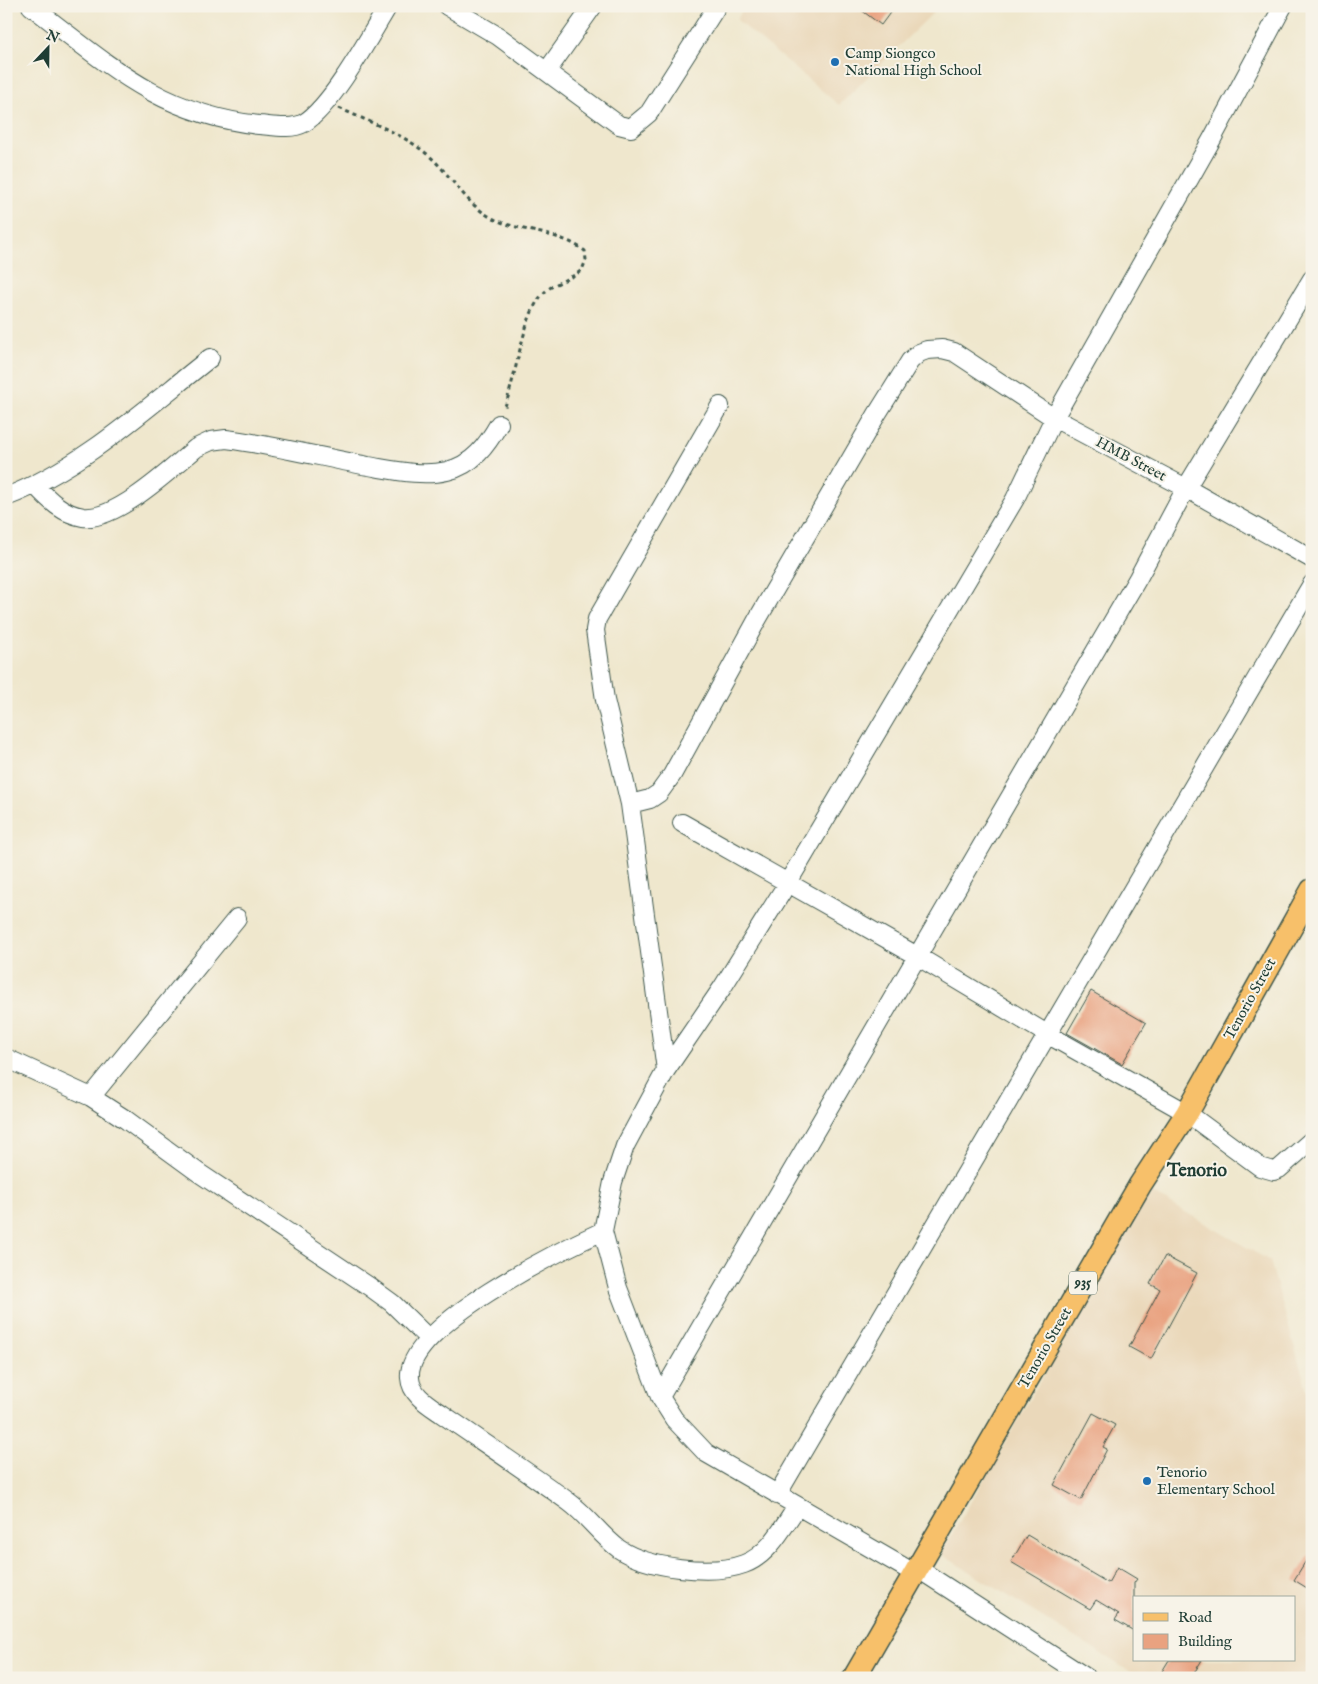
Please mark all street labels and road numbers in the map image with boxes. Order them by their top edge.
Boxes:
street label: HMB Street [1092,432,1170,486]
street label: Tenorio Street [1220,955,1280,1043]
road number: 935 [1069,1272,1097,1295]
street label: Tenorio Street [1014,1304,1076,1392]

